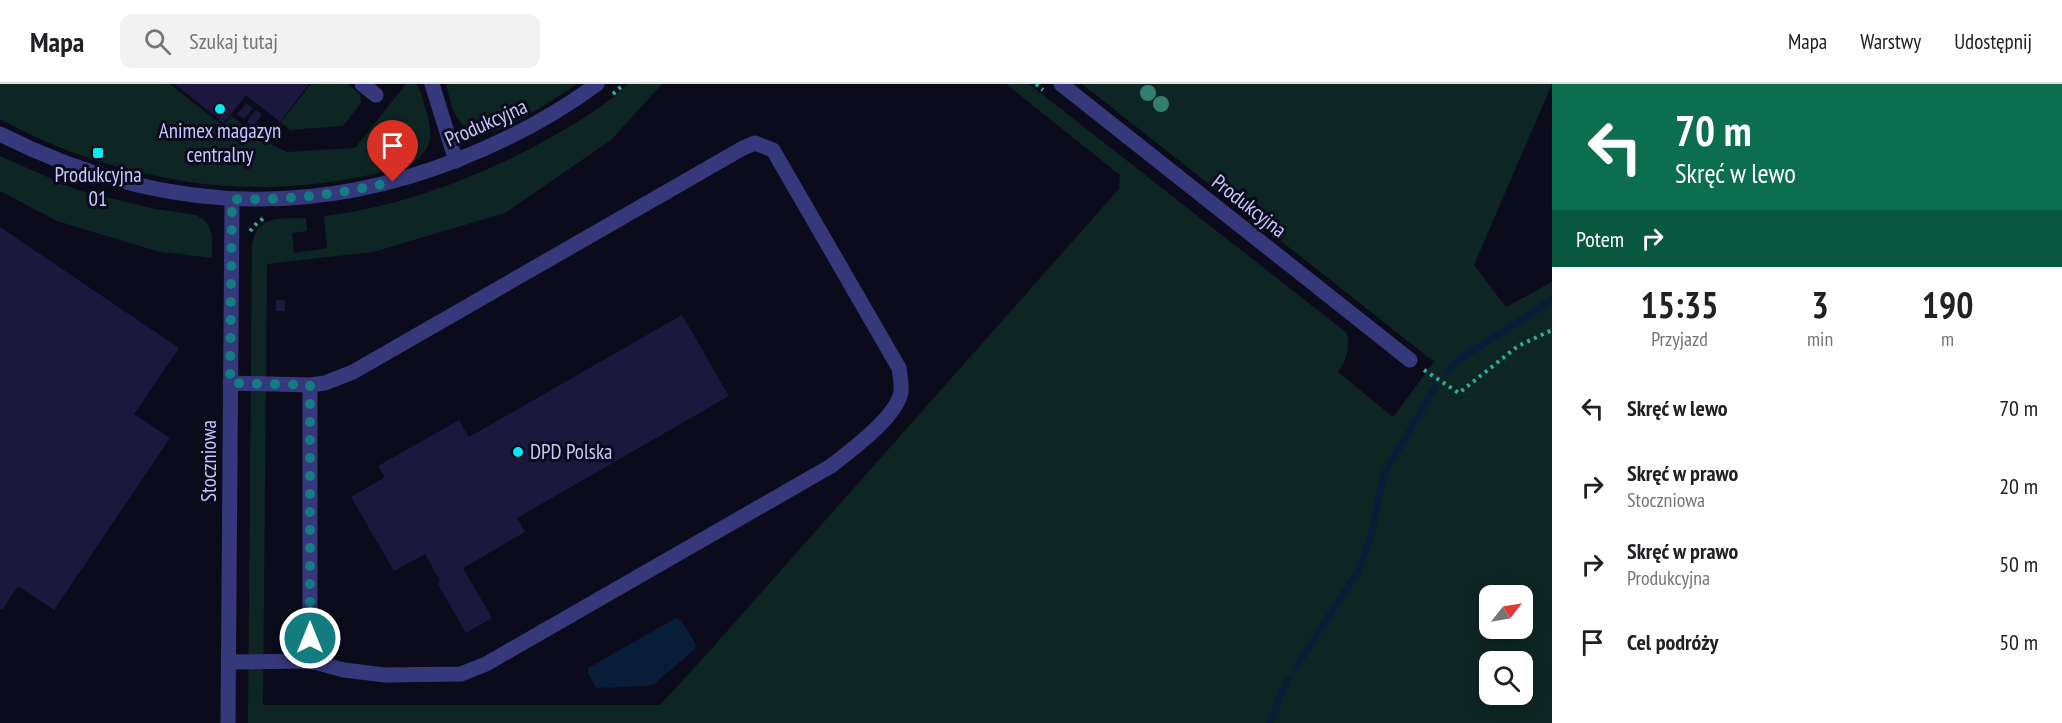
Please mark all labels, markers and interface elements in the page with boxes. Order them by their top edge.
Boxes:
search box [120,14,540,68]
text: Mapa [30,23,84,60]
icon: search [141,25,174,58]
text: Szukaj tutaj [189,27,278,55]
text: Mapa [1788,28,1827,55]
text: Warstwy [1860,28,1921,55]
text: Udostępnij [1954,28,2032,55]
street label: Produkcyjna [440,92,531,153]
marker: Animex magazyn centralny [213,102,227,116]
text: 70 m [1675,103,1752,158]
icon: left [1576,108,1654,186]
place label: Animex magazyn centralny [159,117,281,168]
pin [367,120,418,182]
icon: arrive [376,129,409,162]
marker: Produkcyjna 01 [91,146,105,160]
text: Skręć w lewo [1675,156,1796,190]
place label: Produkcyjna 01 [54,161,142,212]
street label: Produkcyjna [1207,168,1292,243]
icon: right [1636,222,1669,255]
text: Potem [1576,225,1624,253]
text: 15:35 [1641,281,1718,328]
text: 3 [1811,281,1829,328]
text: 190 [1922,281,1973,328]
text: Przyjazd [1651,326,1708,352]
text: min [1807,326,1833,352]
text: m [1941,326,1954,352]
icon: left [1576,392,1609,425]
text: Skręć w lewo [1627,394,1728,422]
text: 70 m [1999,394,2038,422]
street label: Stoczniowa [195,420,222,502]
place label: DPD Polska [530,438,612,465]
marker: DPD Polska [511,445,525,459]
text: Skręć w prawo [1627,459,1738,487]
icon: right [1576,470,1609,503]
text: 20 m [1999,472,2038,500]
text: Stoczniowa [1627,487,1705,513]
text: Skręć w prawo [1627,537,1738,565]
icon: right [1576,548,1609,581]
text: 50 m [1999,550,2038,578]
text: Produkcyjna [1627,565,1710,591]
north arrow [1479,585,1533,639]
map controls [1479,585,1533,705]
position arrow [278,606,342,670]
icon: arrive [1576,626,1609,659]
text: Cel podróży [1627,628,1718,656]
text: 50 m [1999,628,2038,656]
button: search [1479,651,1533,705]

